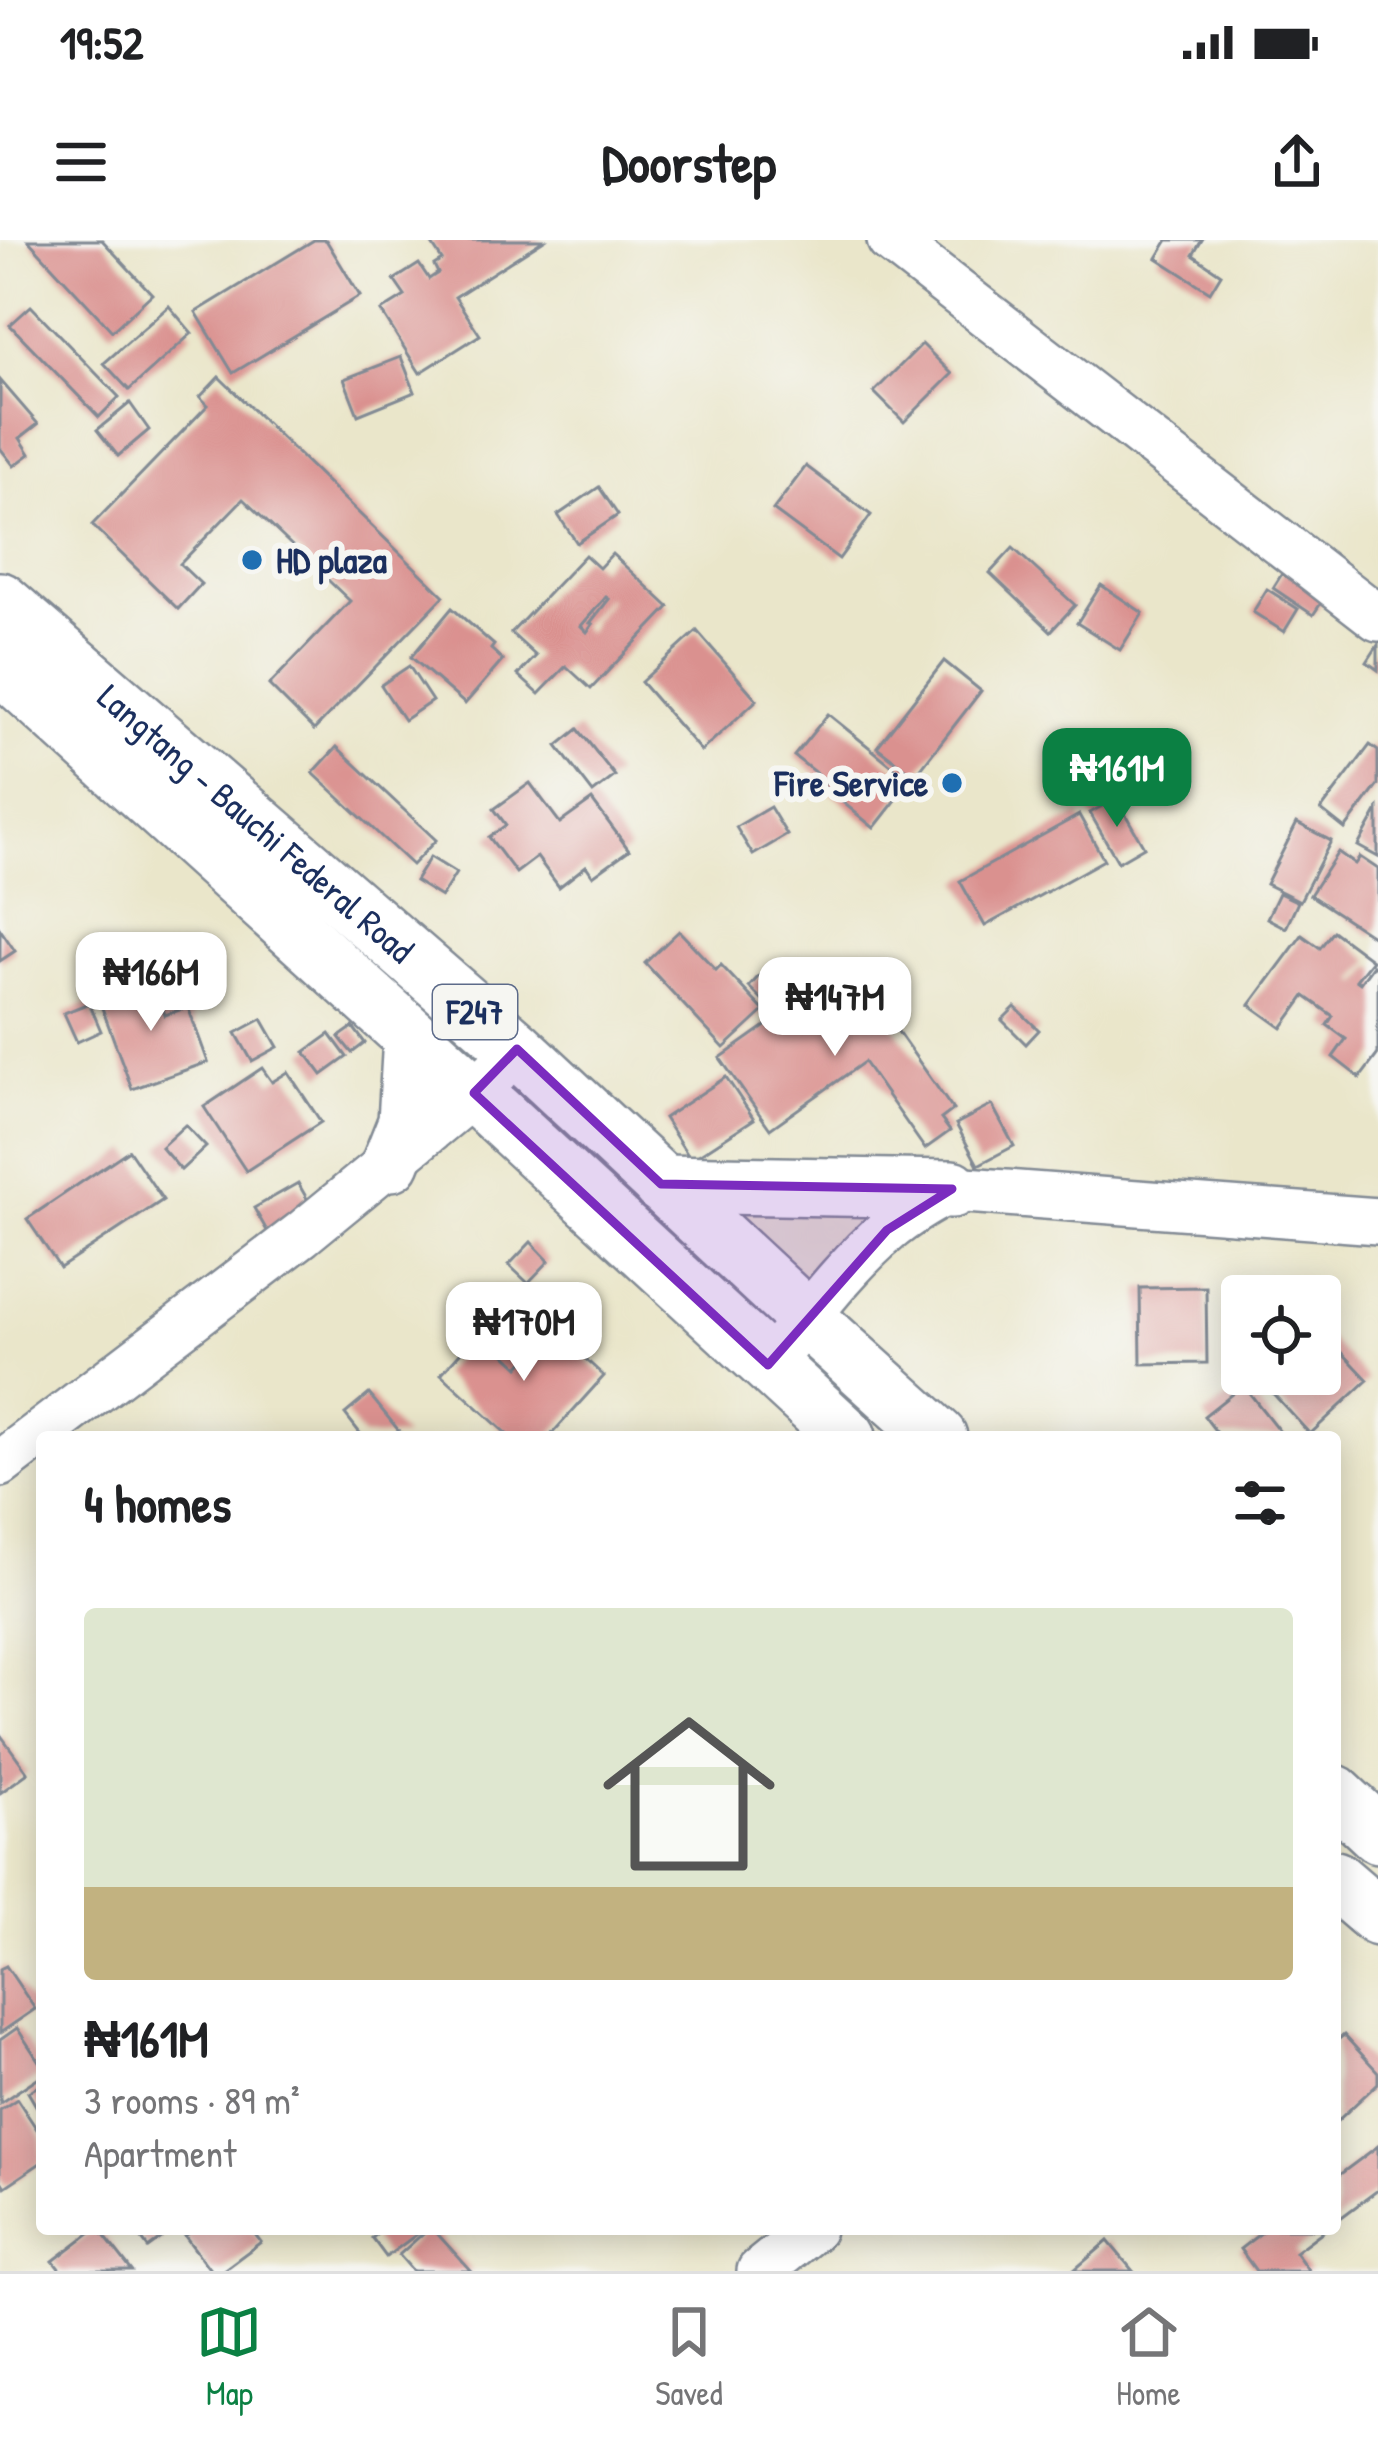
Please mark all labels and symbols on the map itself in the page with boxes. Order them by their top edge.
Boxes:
place label: HD plaza [276,535,387,585]
marker: HD plaza [239,547,265,573]
street label: Langtang - Bauchi Federal Road [88,672,425,973]
pin: ₦161M [1033,728,1201,830]
place label: Fire Service [773,758,929,807]
marker: Fire Service [939,770,965,796]
pin: ₦166M [67,932,235,1034]
pin: ₦147M [751,957,919,1059]
road number: F247 [433,985,517,1039]
pin: ₦170M [440,1282,608,1384]

